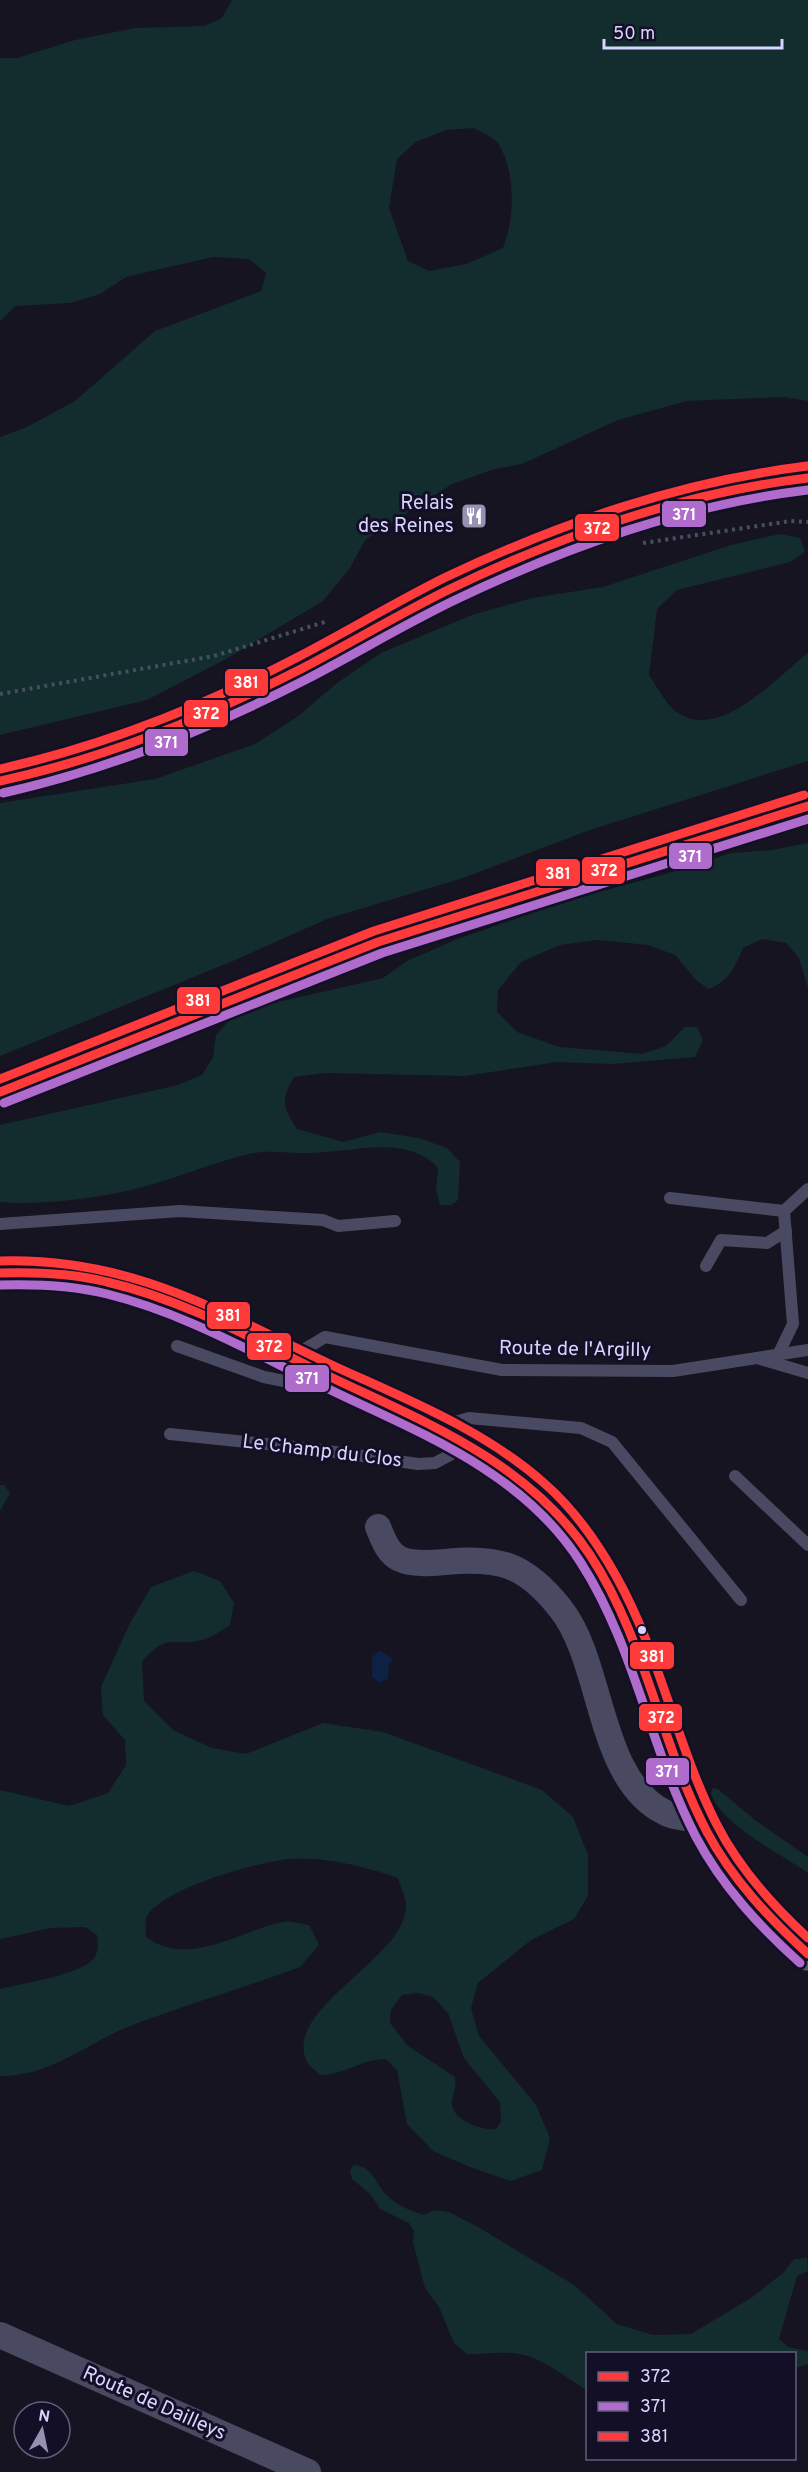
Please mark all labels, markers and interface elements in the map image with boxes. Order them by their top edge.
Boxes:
scale bar [604,12,782,50]
text: 50 m [613,23,655,46]
place label: Relais des Reines [358,491,454,540]
line badge: 371 [661,500,707,528]
restaurant icon: Relais des Reines [459,501,489,531]
text: 371 [672,506,696,526]
line badge: 372 [574,513,620,542]
text: 372 [583,520,611,540]
line badge: 381 [224,668,269,697]
text: 381 [233,674,259,694]
line badge: 372 [183,699,229,728]
text: 372 [192,705,220,725]
line badge: 371 [144,728,189,757]
text: 371 [154,734,178,754]
line badge: 371 [668,842,713,870]
text: 371 [678,848,702,868]
line badge: 372 [581,856,626,885]
line badge: 381 [535,858,581,887]
text: 372 [590,862,618,882]
text: 381 [545,865,571,885]
line badge: 381 [176,986,221,1015]
text: 381 [185,992,211,1012]
line badge: 381 [206,1301,251,1330]
text: 381 [215,1307,241,1327]
line badge: 372 [246,1332,292,1361]
street label: Route de l'Argilly [499,1336,651,1364]
text: 372 [255,1338,283,1358]
line badge: 371 [284,1364,330,1393]
text: 371 [295,1370,319,1390]
street label: Le Champ du Clos [241,1429,403,1475]
unlabelled marker [636,1624,648,1636]
line badge: 381 [629,1641,675,1670]
text: 381 [639,1648,665,1668]
line badge: 372 [638,1703,683,1732]
text: 372 [647,1709,675,1729]
line badge: 371 [645,1757,690,1786]
text: 371 [655,1763,679,1783]
legend [586,2352,796,2460]
street label: Route de Dailleys [78,2361,230,2447]
text: 372 [640,2366,671,2389]
text: 371 [640,2396,667,2419]
north arrow [12,2400,72,2460]
text: N [37,2406,51,2428]
text: 381 [640,2426,669,2449]

